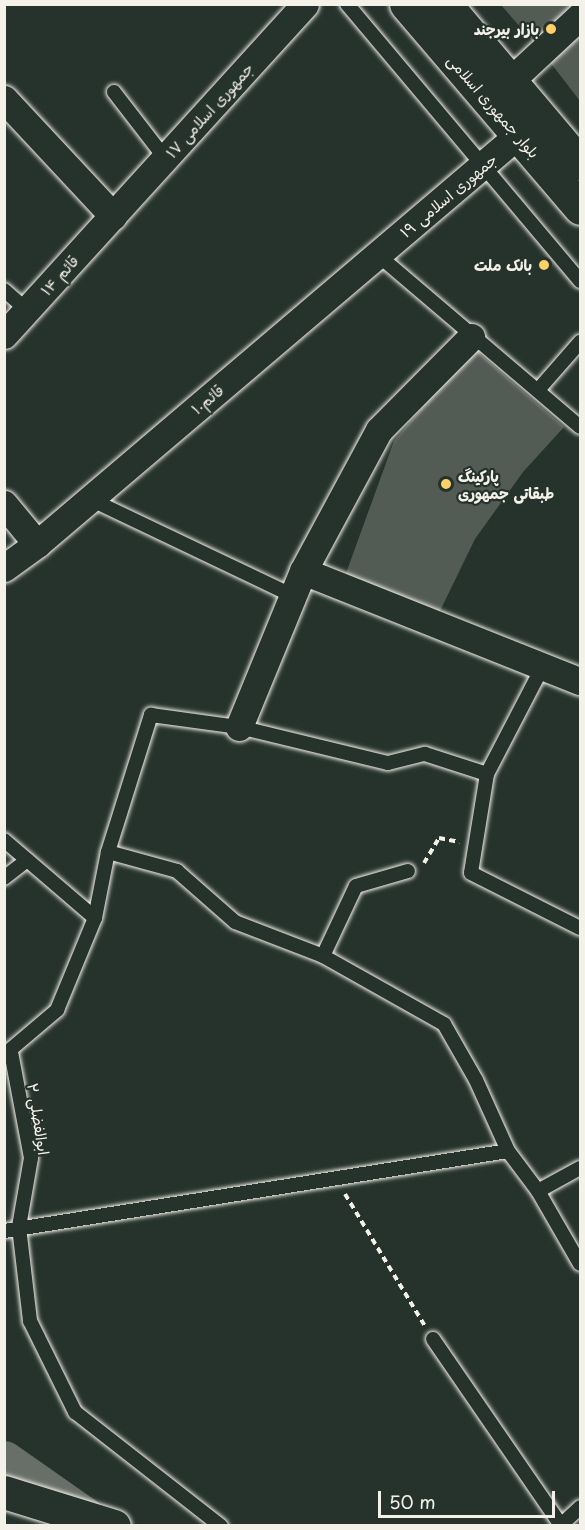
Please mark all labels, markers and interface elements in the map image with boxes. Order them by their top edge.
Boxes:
place label: بازار بیرجند [474,20,539,38]
marker: بازار بیرجند [544,22,558,36]
street label: بلوار جمهوری اسلامی [444,51,544,161]
street label: جمهوری اسلامی ۱۷ [162,59,256,161]
street label: جمهوری اسلامی ۱۹ [396,149,500,241]
street label: قائم ۱۴ [36,251,82,299]
place label: بانک ملت [474,256,532,274]
marker: بانک ملت [537,258,551,272]
street label: قائم۱۰ [187,380,227,418]
place label: پارکینگ طبقاتی جمهوری [458,466,554,501]
marker: پارکینگ طبقاتی جمهوری [439,477,453,491]
street label: ابوالفضلی ۲ [24,1082,54,1156]
scale bar [381,1479,558,1517]
text: 50 m [389,1488,436,1515]

